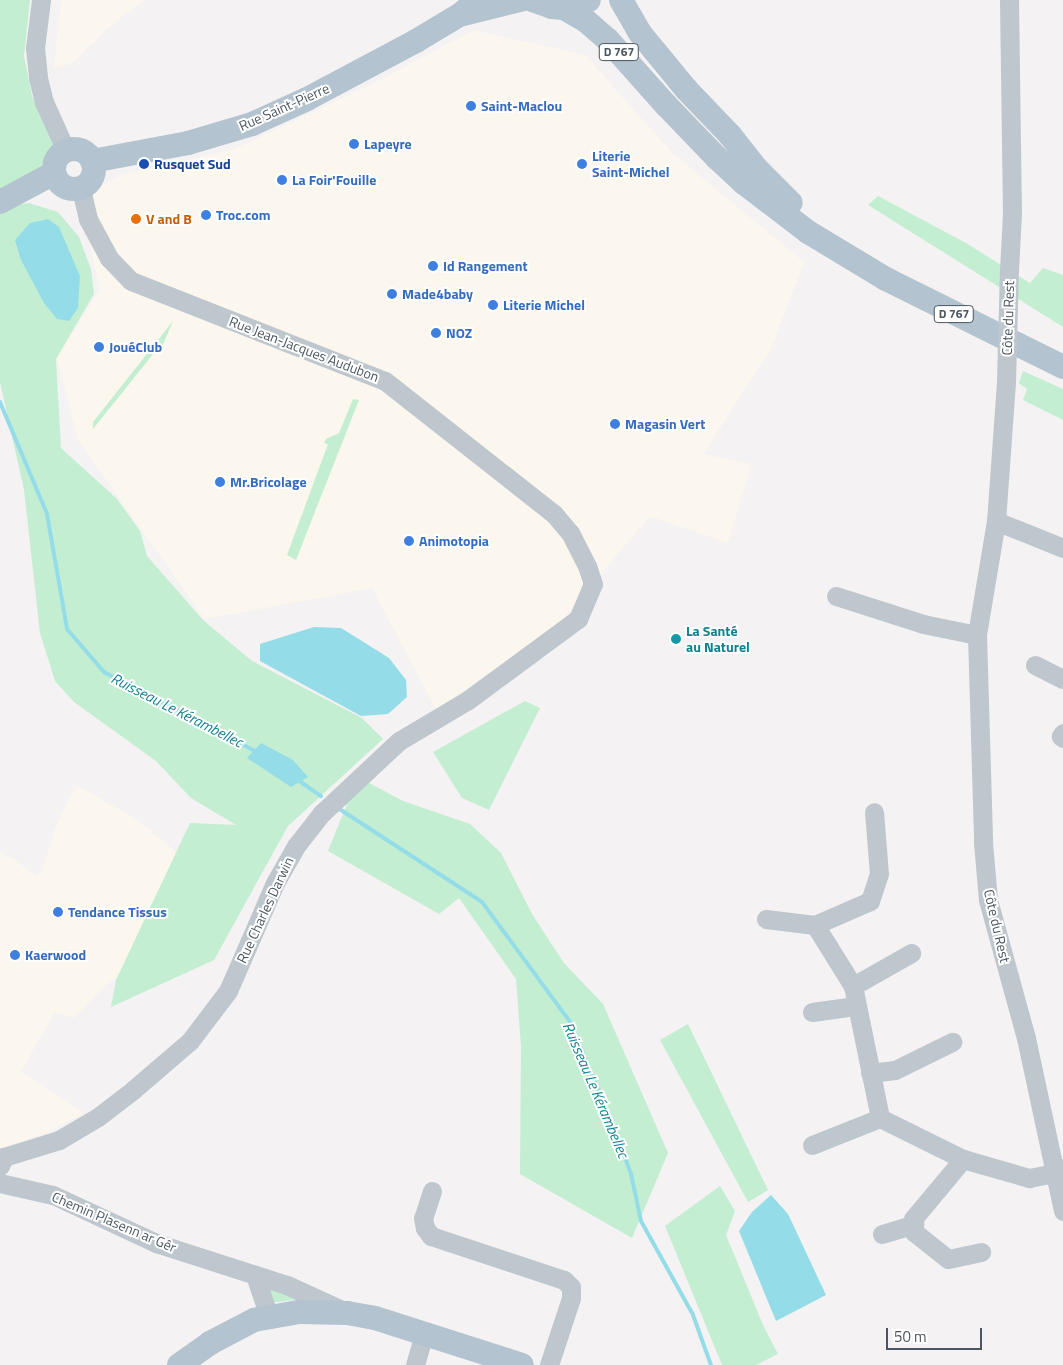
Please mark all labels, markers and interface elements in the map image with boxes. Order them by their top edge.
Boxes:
road number: D 767 [598,42,640,62]
street label: Rue Saint-Pierre [236,80,332,134]
place label: Saint-Maclou [481,98,562,114]
marker: Saint-Maclou [465,100,477,112]
place label: Lapeyre [364,136,412,152]
marker: Lapeyre [348,138,360,150]
place label: Literie Saint-Michel [592,148,669,180]
place label: Rusquet Sud [154,156,231,172]
marker: Rusquet Sud [138,158,150,170]
marker: Literie Saint-Michel [576,158,588,170]
place label: La Foir'Fouille [292,172,376,188]
marker: La Foir'Fouille [276,174,288,186]
place label: Troc.com [216,207,271,223]
marker: Troc.com [200,209,212,221]
place label: V and B [146,211,192,227]
marker: V and B [130,213,142,225]
place label: Id Rangement [443,258,528,274]
marker: Id Rangement [427,260,439,272]
street label: Côte du Rest [998,280,1018,356]
place label: Made4baby [402,286,473,302]
marker: Made4baby [386,288,398,300]
place label: Literie Michel [503,297,585,313]
marker: Literie Michel [487,299,499,311]
road number: D 767 [933,304,975,324]
street label: Rue Jean-Jacques Audubon [227,313,381,385]
place label: NOZ [446,325,472,341]
marker: NOZ [430,327,442,339]
place label: JouéClub [109,339,162,355]
marker: JouéClub [93,341,105,353]
place label: Magasin Vert [625,416,705,432]
marker: Magasin Vert [609,418,621,430]
place label: Mr.Bricolage [230,474,307,490]
marker: Mr.Bricolage [214,476,226,488]
place label: Animotopia [419,533,489,549]
marker: Animotopia [403,535,415,547]
place label: La Santé au Naturel [686,623,750,656]
marker: La Santé au Naturel [670,633,682,645]
water label: Ruisseau Le Kérambellec [108,669,246,751]
street label: Rue Charles Darwin [233,854,297,966]
street label: Côte du Rest [980,888,1014,964]
place label: Tendance Tissus [68,904,167,920]
marker: Tendance Tissus [52,906,64,918]
place label: Kaerwood [25,947,86,963]
marker: Kaerwood [9,949,21,961]
water label: Ruisseau Le Kérambellec [559,1019,633,1161]
street label: Chemin Plasenn ar Gêr [49,1188,179,1256]
scale bar [888,1318,984,1350]
text: 50 m [894,1325,927,1348]

